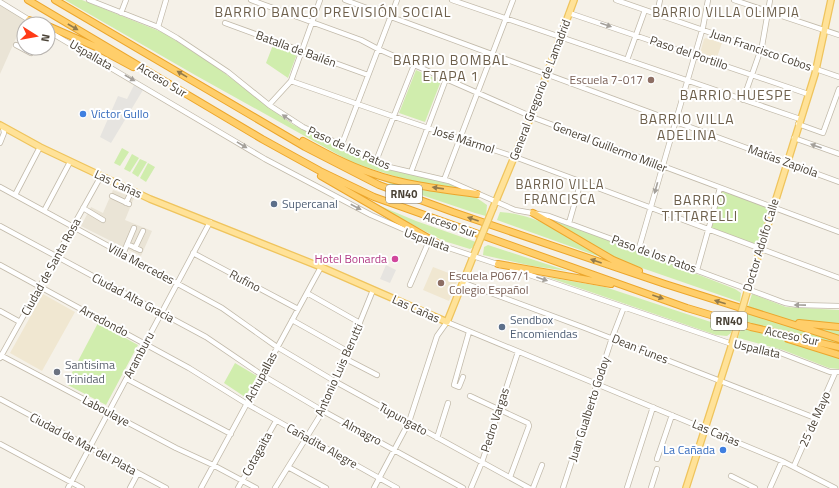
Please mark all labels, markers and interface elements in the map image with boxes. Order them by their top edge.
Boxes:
district label: BARRIO BANCO PREVISIÓN SOCIAL [215,1,451,22]
district label: BARRIO VILLA OLIMPIA [652,2,800,22]
north arrow [16,16,56,56]
street label: General Gregorio de Lamadrid [504,17,575,163]
one-way arrow [600,22,612,28]
one-way arrow [67,23,79,30]
street label: Juan Francisco Cobos [708,23,815,76]
street label: Batalla de Bailén [253,25,339,72]
street label: Paso del Portillo [647,30,731,75]
text: N [37,33,54,43]
street label: Uspallata [66,34,117,75]
district label: BARRIO BOMBAL ETAPA 1 [393,49,509,86]
street label: Acceso Sur [134,57,191,102]
place label: Escuela 7-017 [570,70,643,89]
one-way arrow [176,71,188,78]
one-way arrow [124,74,136,81]
marker: Escuela 7-017 [646,75,656,85]
district label: BARRIO HUESPE [680,84,792,105]
place label: Victor Gullo [91,104,149,123]
district label: BARRIO VILLA ADELINA [639,108,735,145]
marker: Victor Gullo [78,109,88,119]
one-way arrow [282,114,293,122]
street label: General Guillermo Miller [550,116,670,177]
street label: Paso de los Patos [305,121,394,175]
street label: José Mármol [431,121,497,158]
street label: Matías Zapiola [745,139,821,182]
one-way arrow [236,141,248,148]
one-way arrow [810,143,822,149]
street label: Las Cañas [91,164,146,203]
district label: BARRIO VILLA FRANCISCA [515,174,605,209]
one-way arrow [653,182,659,194]
road number: RN40 [386,185,422,203]
one-way arrow [432,185,444,191]
district label: BARRIO TITTARELLI [662,189,738,226]
place label: Supercanal [282,194,338,213]
street label: Doctor Adolfo Calle [737,196,784,294]
marker: Supercanal [269,199,279,209]
one-way arrow [350,204,362,211]
street label: Acceso Sur [421,207,479,242]
street label: Ciudad de Santa Rosa [16,215,85,319]
one-way arrow [467,216,479,222]
street label: Uspallata [402,223,453,257]
street label: Paso de los Patos [609,229,700,278]
street label: Villa Mercedes [104,238,178,289]
place label: Hotel Bonarda [314,249,387,268]
marker: Hotel Bonarda [390,254,400,264]
one-way arrow [590,257,602,263]
street label: Rufino [226,264,264,297]
place label: Escuela P067/1 Colegio Español [449,266,529,299]
street label: Ciudad Alta Gracia [89,268,178,327]
one-way arrow [536,276,548,282]
marker: Escuela P067/1 Colegio Español [436,278,446,288]
street label: Las Cañas [389,290,444,328]
one-way arrow [652,295,664,301]
one-way arrow [713,299,725,305]
street label: Arredondo [76,300,132,341]
one-way arrow [793,302,806,308]
place label: Sendbox Encomiendas [510,310,578,343]
road number: RN40 [711,312,747,330]
street label: Antonio Luis Berutti [310,320,368,419]
street label: Acceso Sur [763,320,821,351]
marker: Sendbox Encomiendas [497,322,507,332]
street label: Aramburu [118,328,159,382]
street label: Dean Funes [609,329,672,369]
street label: Uspallata [732,334,782,363]
street label: Achupallas [239,348,282,405]
street label: Juan Gualberto Godoy [563,354,615,464]
place label: Santisima Trinidad [65,355,115,388]
marker: Santisima Trinidad [52,367,62,377]
street label: Pedro Vargas [475,385,514,455]
street label: 25 de Mayo [794,388,835,450]
street label: Laboulaye [79,390,133,431]
street label: Tupungato [375,397,431,440]
street label: Ciudad de Mar del Plata [26,407,140,480]
street label: Almagro [339,413,385,450]
street label: Las Cañas [689,414,744,451]
street label: Cañadita Alegre [283,418,361,473]
street label: Cotagaita [237,428,276,479]
place label: La Cañada [663,440,715,459]
marker: La Cañada [718,445,728,455]

